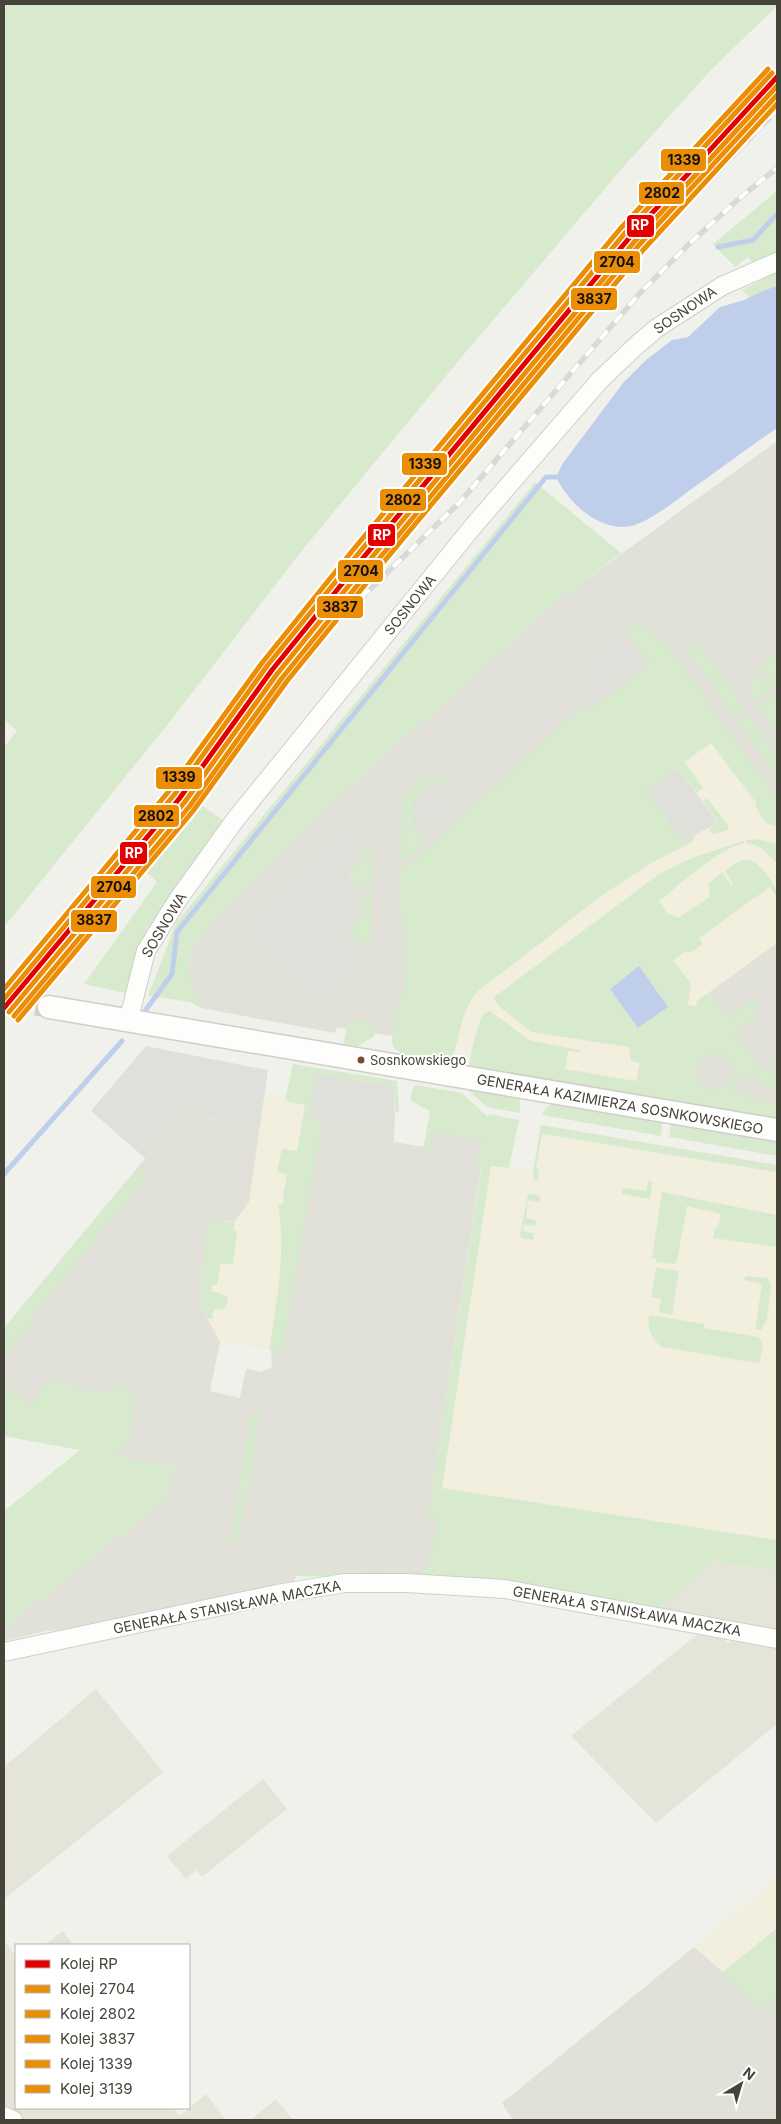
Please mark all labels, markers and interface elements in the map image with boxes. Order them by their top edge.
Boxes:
line badge: 1339 [660,148,707,172]
text: 1339 [667,151,701,168]
line badge: 2802 [638,181,685,205]
text: 2802 [644,184,680,201]
line badge: RP [626,214,655,238]
text: RP [631,216,649,233]
line badge: 2704 [593,250,641,274]
text: 2704 [599,253,635,270]
street label: SOSNOWA [650,282,720,337]
line badge: 3837 [570,287,618,311]
text: 3837 [576,290,612,307]
line badge: 1339 [401,452,448,476]
text: 1339 [408,455,442,472]
line badge: 2802 [379,488,427,512]
text: 2802 [385,491,421,508]
line badge: RP [367,523,396,547]
text: RP [373,526,391,543]
line badge: 2704 [337,559,384,583]
text: 2704 [343,562,379,579]
street label: SOSNOWA [380,571,439,638]
line badge: 3837 [316,595,364,619]
text: 3837 [322,598,358,615]
line badge: 1339 [155,766,203,790]
text: 1339 [162,768,196,785]
line badge: 2802 [133,804,180,828]
text: 2802 [138,807,174,824]
line badge: RP [119,841,148,865]
text: RP [125,844,143,861]
line badge: 2704 [90,875,137,899]
text: 2704 [96,878,132,895]
street label: SOSNOWA [138,889,190,960]
line badge: 3837 [70,909,118,933]
text: 3837 [76,911,112,928]
place label: Sosnkowskiego [370,1052,466,1068]
marker: Sosnkowskiego [356,1055,366,1065]
street label: GENERAŁA KAZIMIERZA SOSNKOWSKIEGO [475,1070,765,1137]
street label: GENERAŁA STANISŁAWA MACZKA [111,1576,343,1637]
street label: GENERAŁA STANISŁAWA MACZKA [511,1582,743,1639]
legend [15,1944,190,2109]
text: Kolej RP [60,1954,118,1973]
text: Kolej 2704 [60,1979,135,1998]
text: Kolej 2802 [60,2004,136,2023]
text: Kolej 3837 [60,2029,135,2048]
text: Kolej 1339 [60,2054,133,2073]
north arrow [716,2059,766,2109]
text: N [740,2063,759,2083]
text: Kolej 3139 [60,2079,133,2098]

